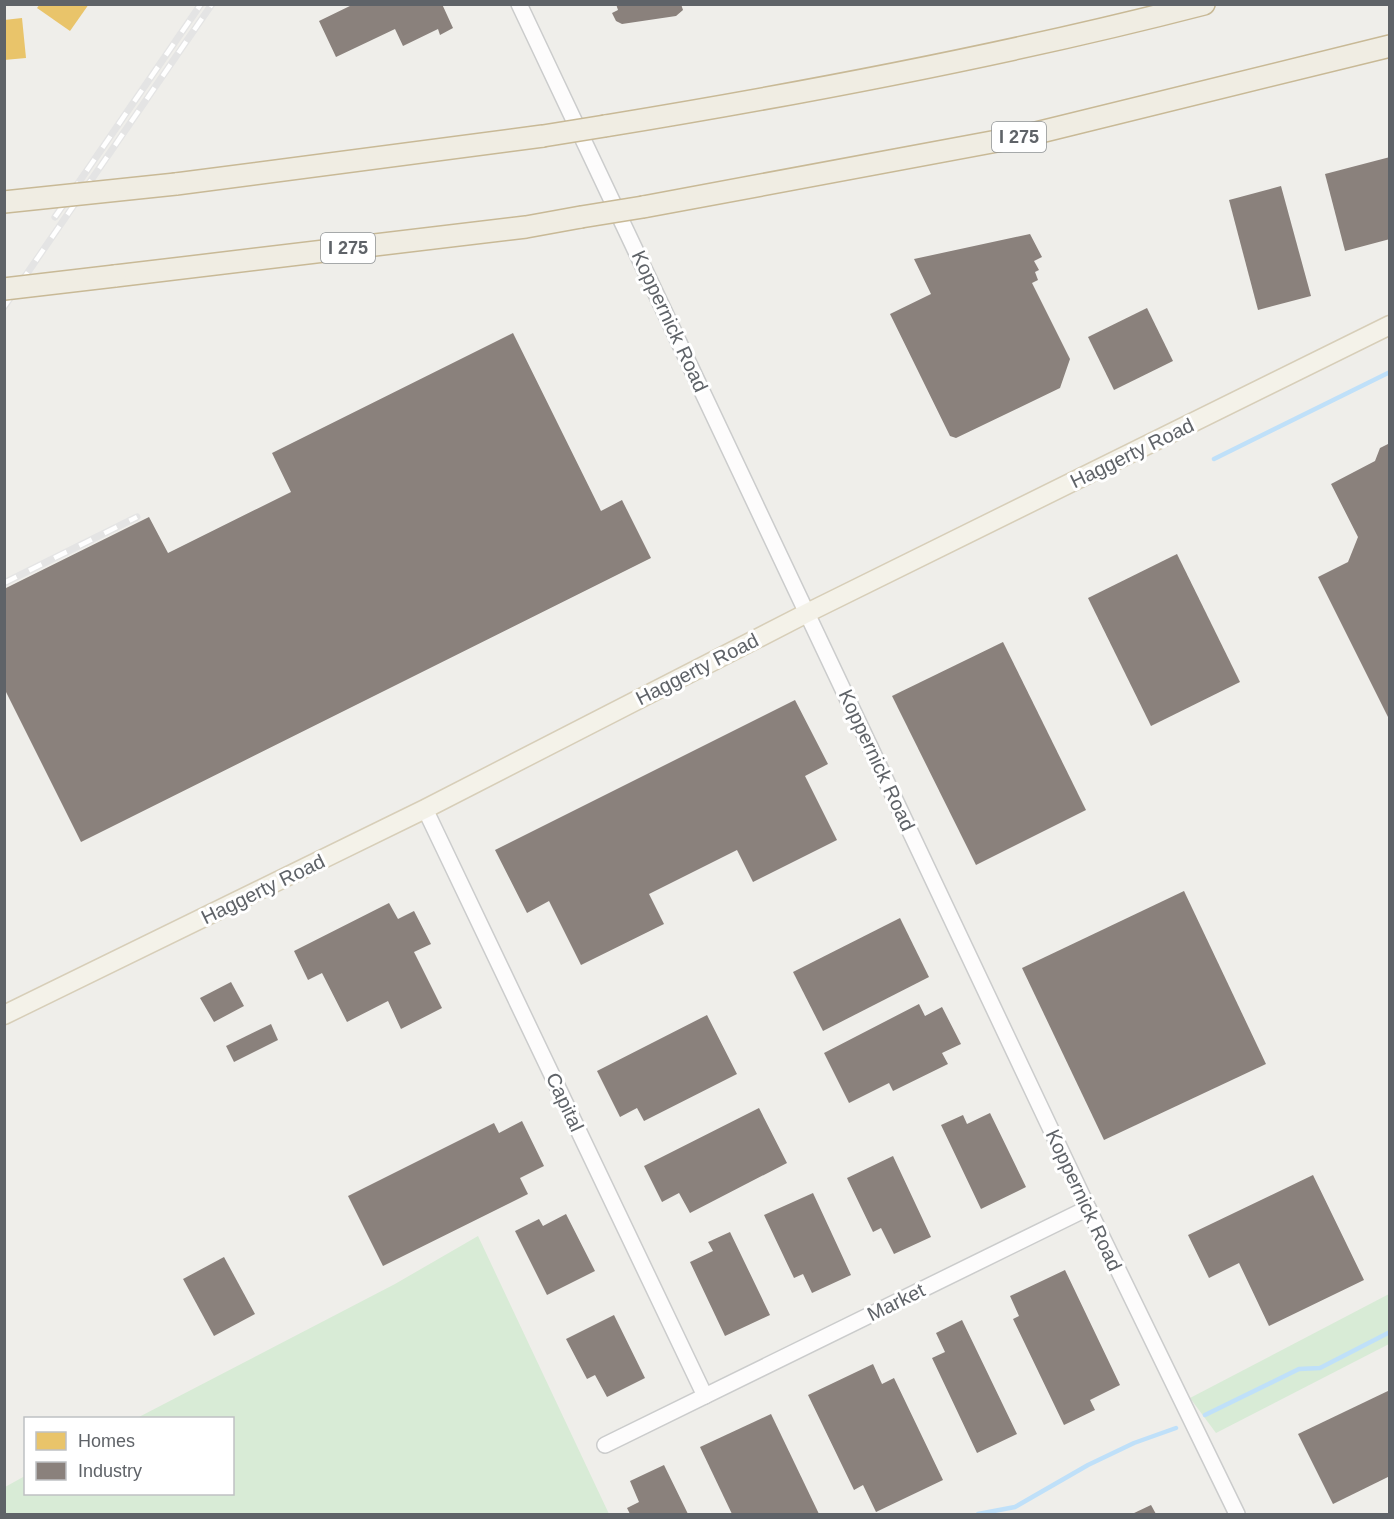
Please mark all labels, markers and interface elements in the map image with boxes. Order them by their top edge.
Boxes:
road number: I 275 [992,122,1046,152]
road number: I 275 [321,233,375,263]
street label: Koppernick Road [628,247,712,395]
street label: Haggerty Road [1067,414,1197,492]
street label: Haggerty Road [632,629,762,709]
street label: Koppernick Road [835,686,919,834]
street label: Haggerty Road [198,850,328,928]
street label: Capital [542,1069,588,1135]
street label: Koppernick Road [1042,1126,1126,1274]
street label: Market [864,1279,929,1325]
legend [24,1417,234,1495]
text: Homes [78,1431,135,1451]
text: Industry [78,1461,142,1481]

